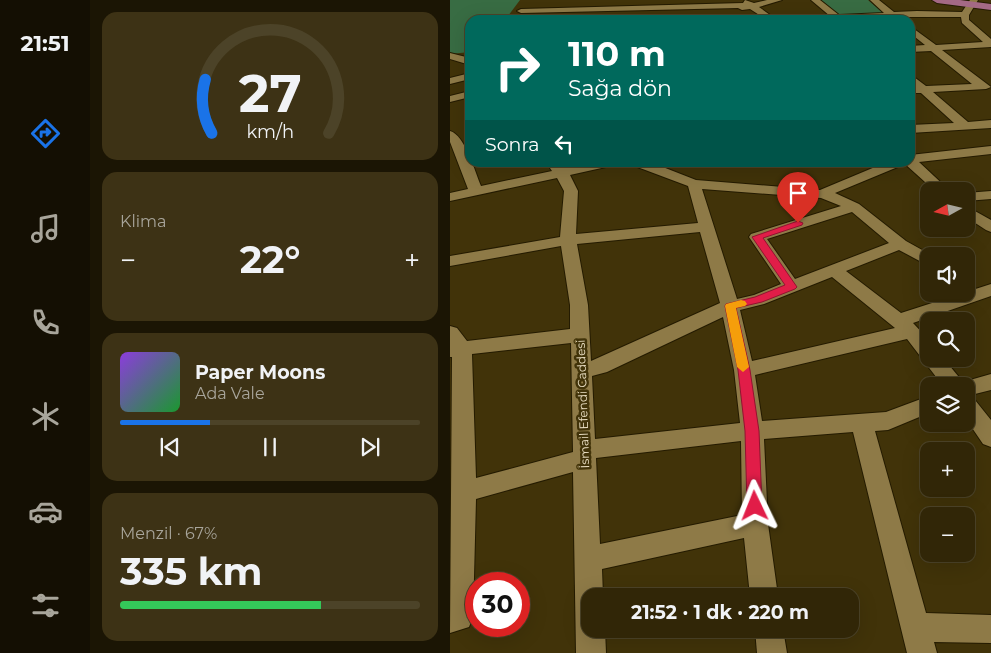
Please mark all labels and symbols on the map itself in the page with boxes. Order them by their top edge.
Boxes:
pin [777,172,819,223]
north arrow [920,182,975,238]
street label: İsmail Efendi Caddesi [573,339,592,469]
position arrow [728,479,780,531]
speed limit sign: 30 [465,572,530,637]

